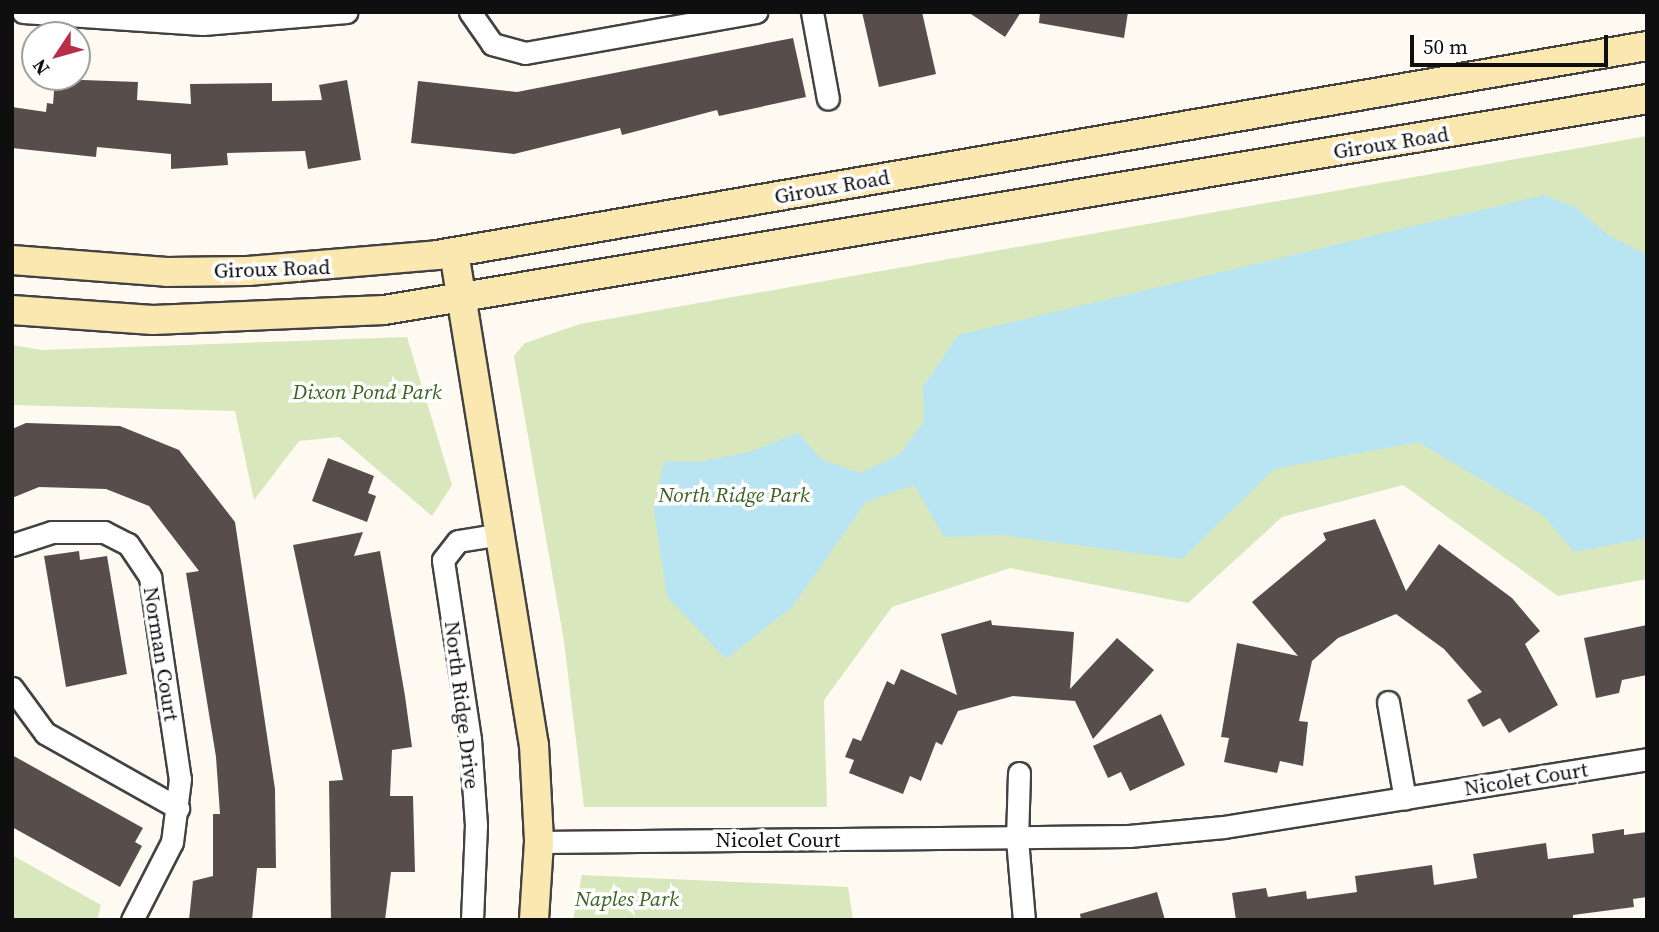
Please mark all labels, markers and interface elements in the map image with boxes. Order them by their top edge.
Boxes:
north arrow [21,21,91,91]
scale bar [1414,21,1612,65]
text: 50 m [1423,32,1468,61]
text: N [26,54,55,80]
street label: Giroux Road [1332,121,1450,165]
street label: Giroux Road [773,164,891,210]
street label: Giroux Road [213,254,331,284]
park label: Dixon Pond Park [292,379,442,405]
park label: North Ridge Park [658,482,810,508]
street label: Norman Court [138,585,184,723]
street label: North Ridge Drive [439,620,485,790]
street label: Nicolet Court [1462,757,1590,801]
street label: Nicolet Court [716,827,840,853]
park label: Naples Park [575,886,679,912]

